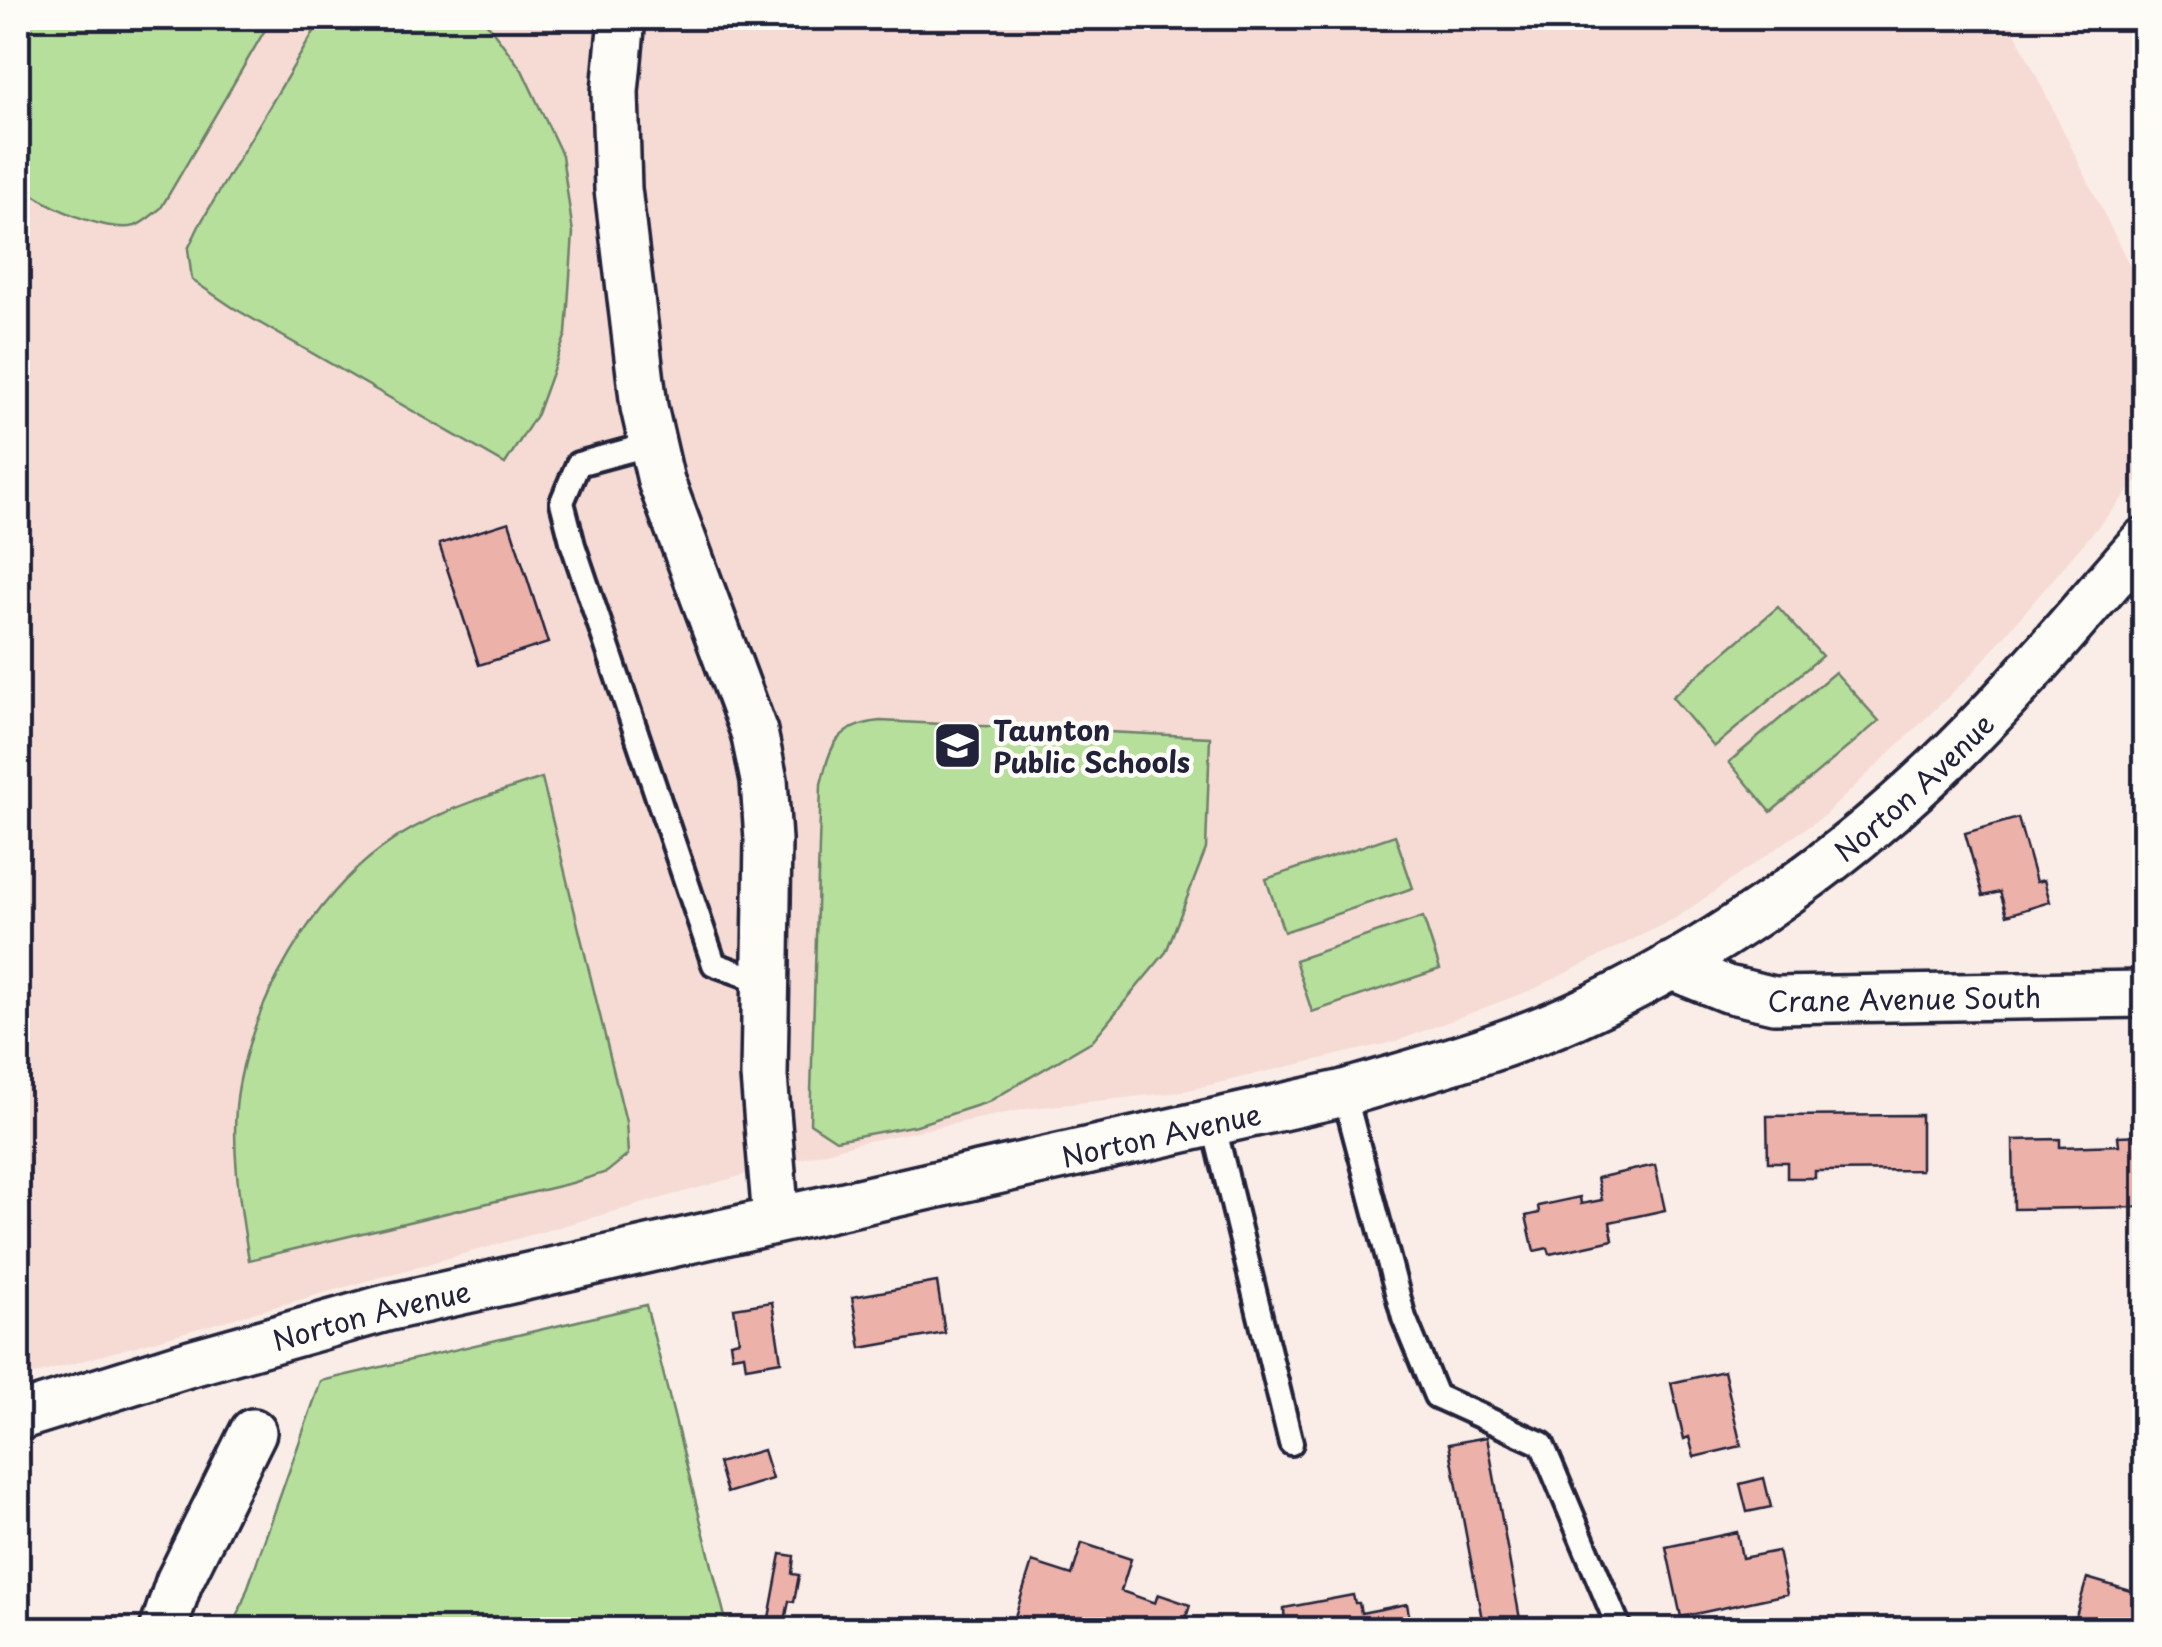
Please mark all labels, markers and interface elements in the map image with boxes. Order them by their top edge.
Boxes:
street label: Norton Avenue [1824,703,2003,871]
place label: Taunton Public Schools [993,708,1190,783]
school or university icon: Taunton Public Schools [932,719,984,771]
street label: Crane Avenue South [1767,974,2041,1022]
street label: Norton Avenue [1057,1091,1265,1177]
street label: Norton Avenue [267,1268,474,1361]

